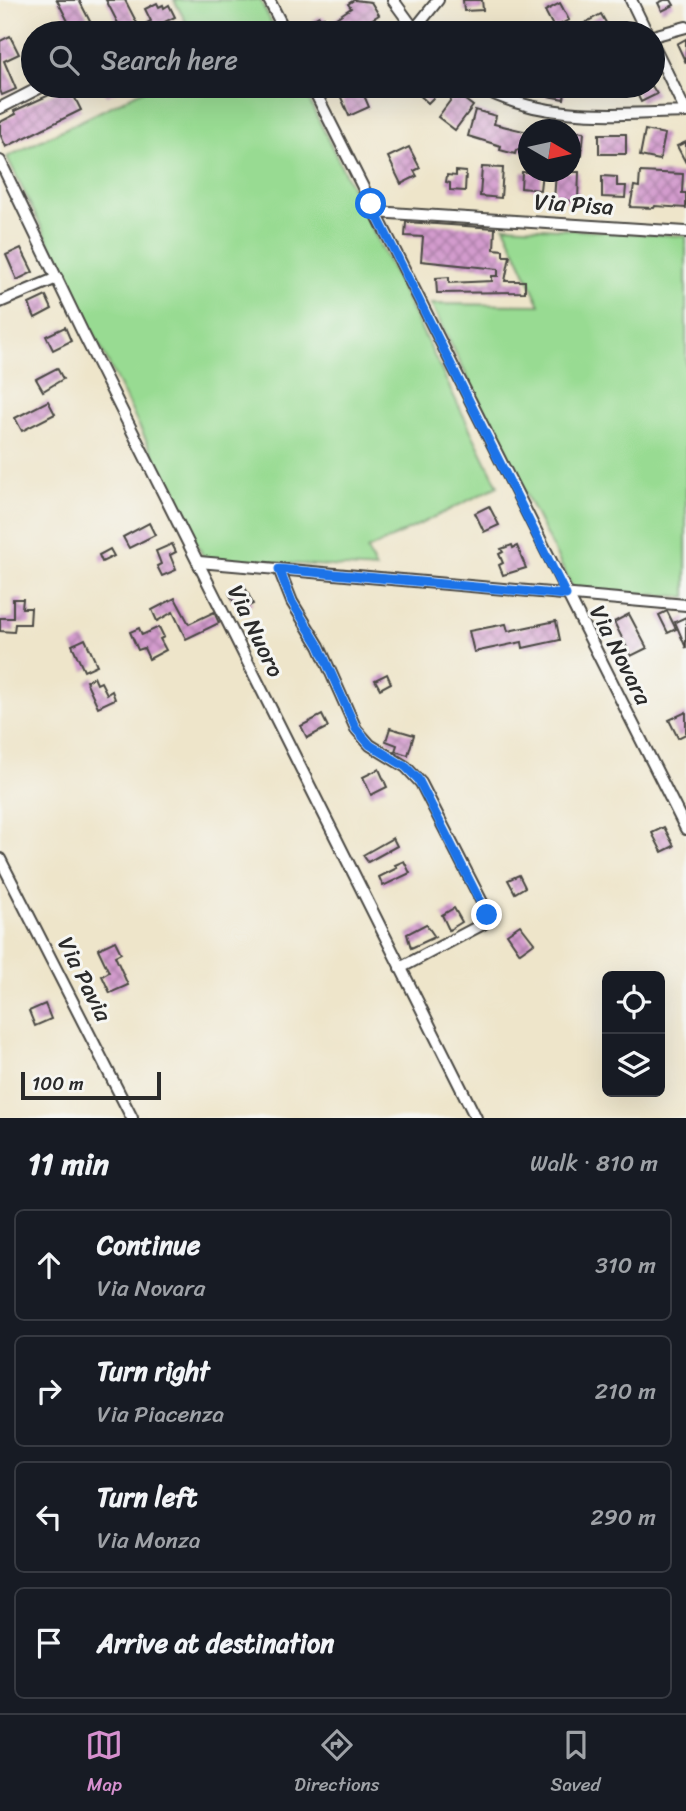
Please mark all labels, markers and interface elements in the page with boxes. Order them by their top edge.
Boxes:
search box [21,21,665,98]
text: Search here [101,37,238,83]
icon: search [45,41,83,79]
north arrow [518,119,581,182]
street label: Via Pisa [533,181,615,228]
route start [355,188,386,219]
street label: Via Nuoro [215,578,296,685]
street label: Via Novara [578,598,664,713]
route end [471,899,502,930]
street label: Via Pavia [46,929,124,1030]
map controls [602,971,665,1097]
button: locate [602,971,665,1034]
button: layers [602,1034,665,1097]
text: 100 m [32,1067,84,1100]
scale bar [21,1069,161,1101]
text: 11 min [28,1137,109,1191]
text: Walk · 810 m [530,1143,658,1184]
text: Continue [97,1222,200,1268]
text: 310 m [595,1245,656,1286]
icon: ahead [30,1246,68,1284]
text: Via Novara [97,1268,205,1309]
text: Turn right [97,1348,210,1394]
text: 210 m [595,1371,656,1412]
icon: right [30,1372,68,1410]
text: Via Piacenza [97,1394,224,1435]
text: Turn left [97,1474,197,1520]
text: 290 m [590,1497,656,1538]
icon: left [30,1498,68,1536]
text: Via Monza [97,1520,200,1561]
text: Arrive at destination [97,1620,334,1666]
icon: arrive [30,1624,68,1662]
tab: Map [85,1726,123,1801]
tab: Directions [294,1726,380,1801]
tab: Saved [550,1726,601,1801]

